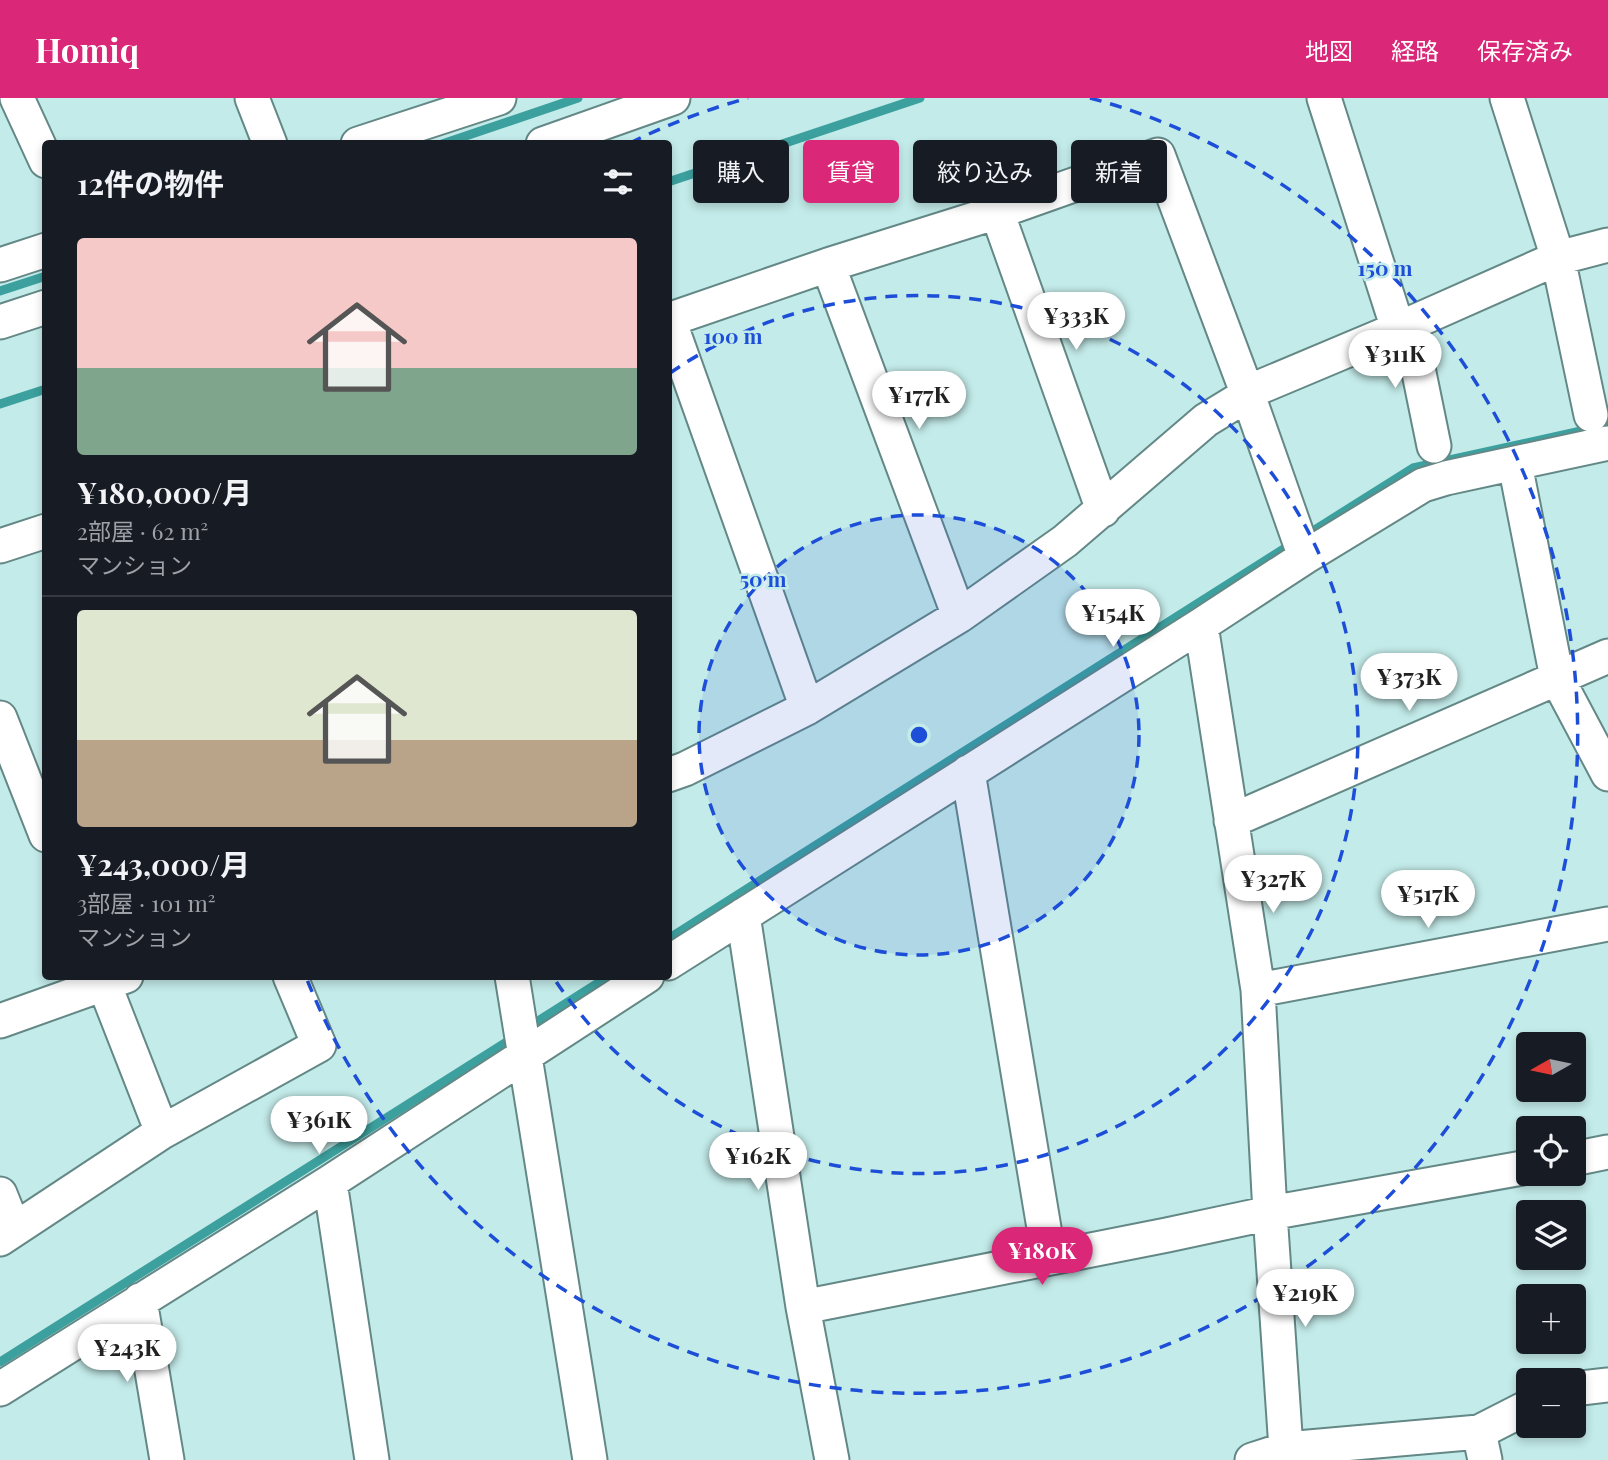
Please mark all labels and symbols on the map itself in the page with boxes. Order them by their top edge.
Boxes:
text: 150 m [1358,253,1412,281]
pin: ¥333K [1027,292,1125,352]
text: 100 m [703,321,763,349]
pin: ¥311K [1346,330,1444,390]
pin: ¥177K [870,372,968,431]
text: 50 m [739,564,787,592]
pin: ¥154K [1064,589,1162,649]
pin: ¥373K [1360,654,1458,713]
centre of rings [907,723,931,747]
pin: ¥327K [1224,856,1322,915]
pin: ¥517K [1379,870,1477,930]
north arrow [1516,1032,1586,1102]
pin: ¥361K [270,1096,368,1156]
pin: ¥162K [709,1132,807,1192]
pin: ¥180K [993,1228,1091,1287]
pin: ¥219K [1256,1270,1354,1329]
pin: ¥243K [78,1324,176,1384]

